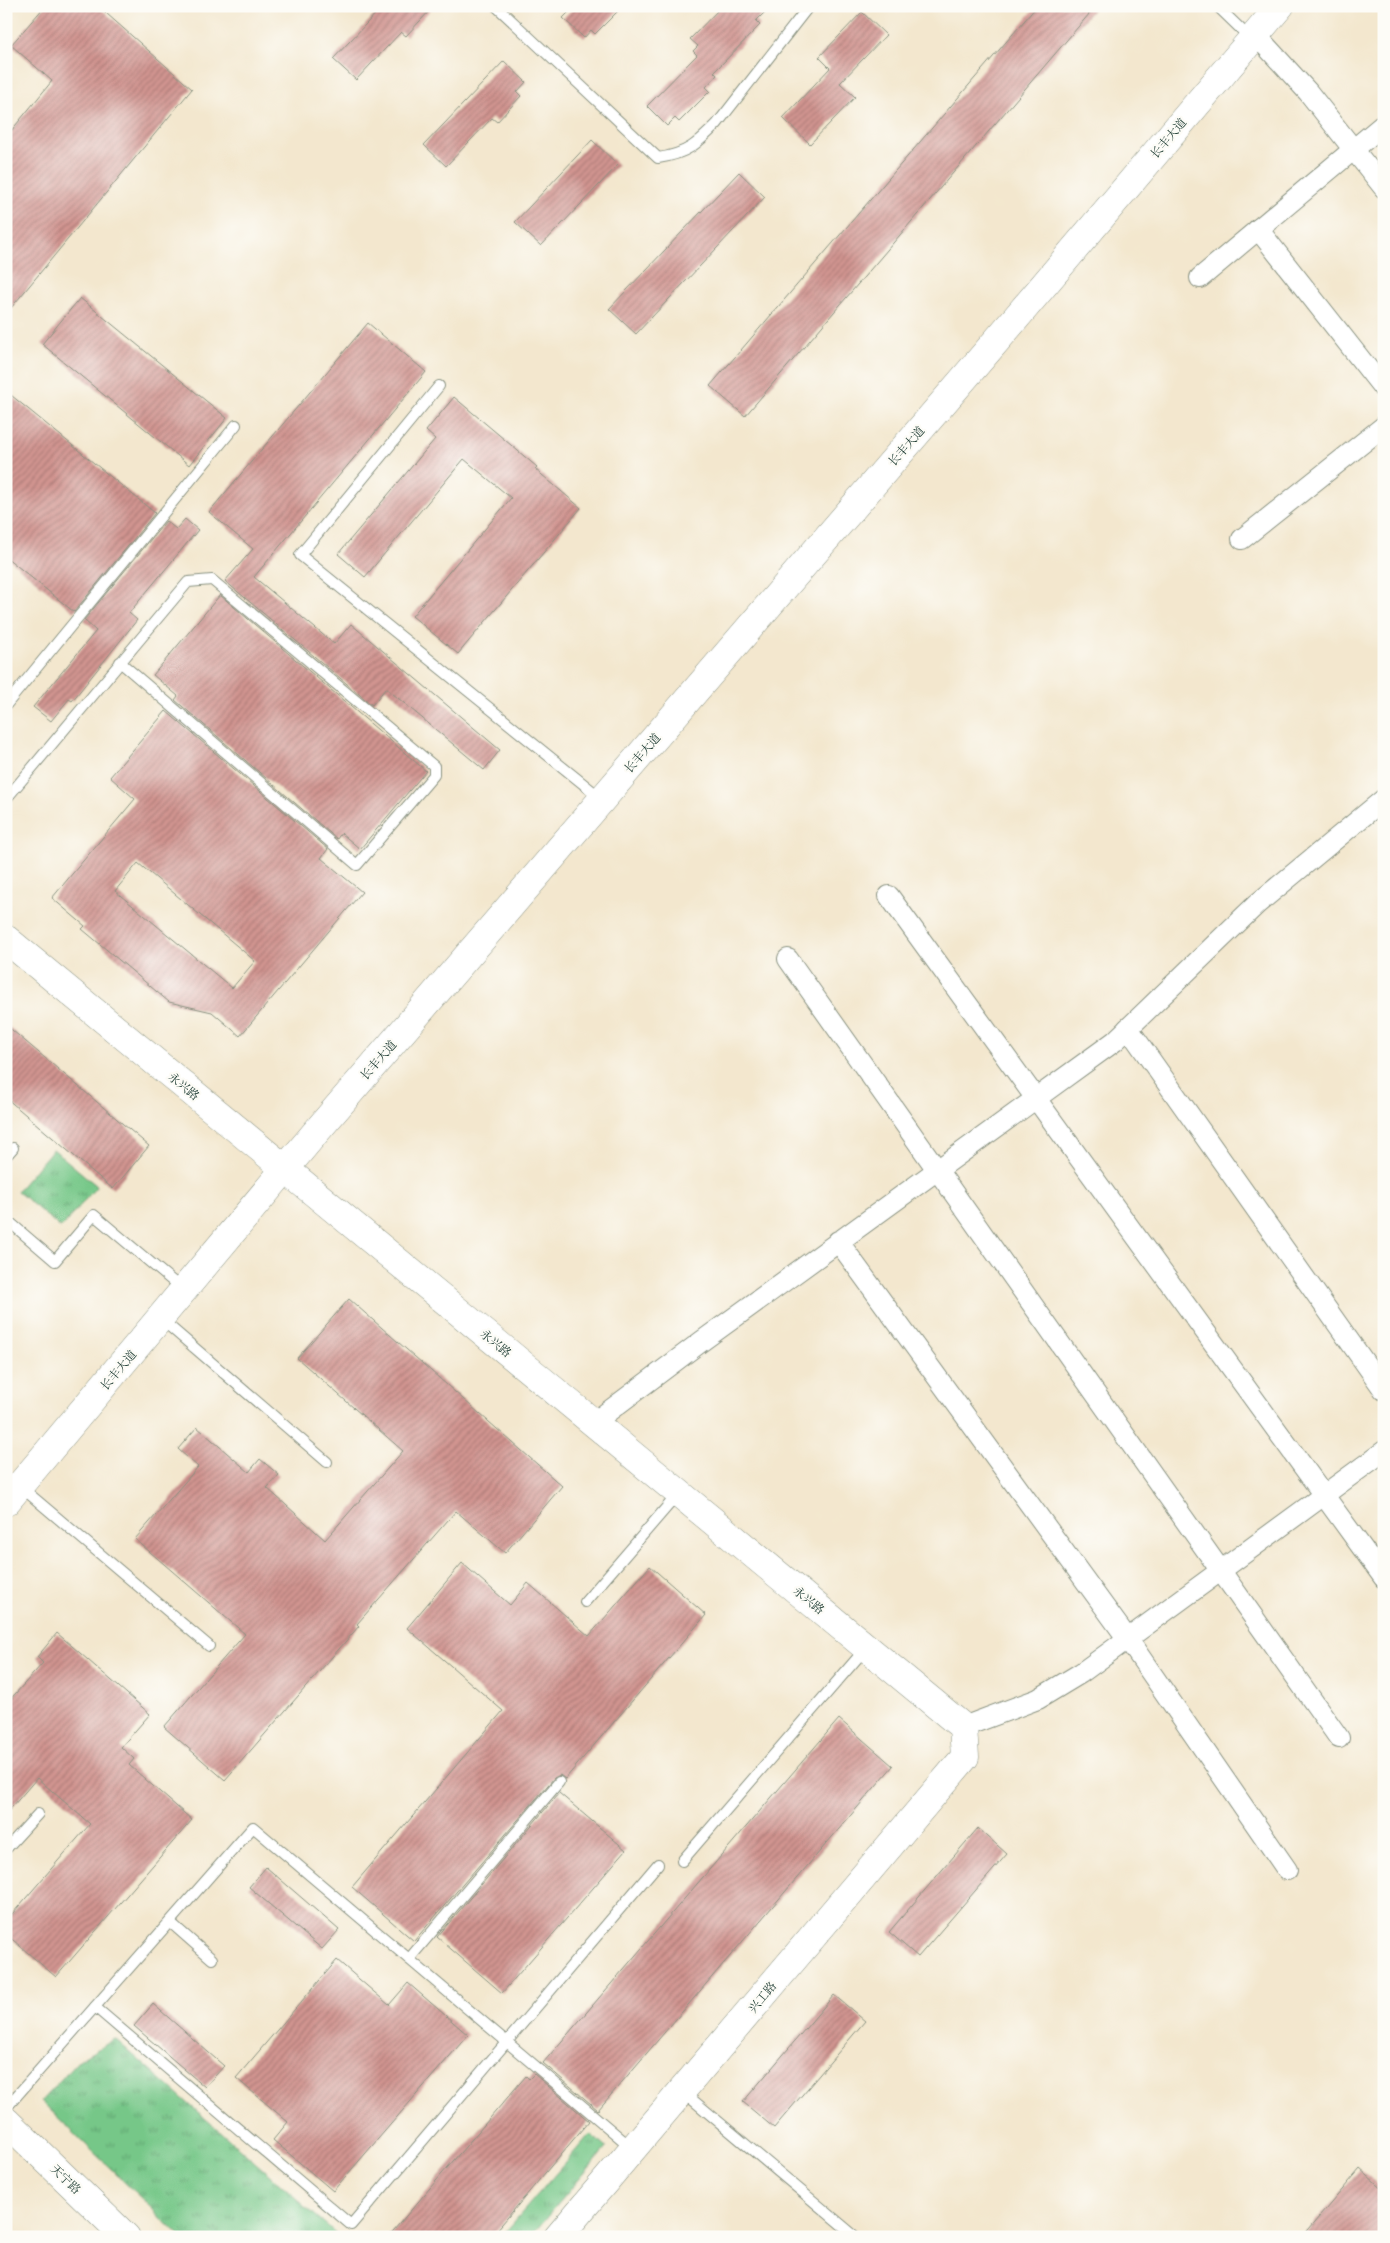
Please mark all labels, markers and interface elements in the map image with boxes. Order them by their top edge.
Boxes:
street label: 长丰大道 [1147,115,1189,161]
street label: 长丰大道 [885,423,927,469]
street label: 长丰大道 [621,730,663,776]
street label: 长丰大道 [357,1037,399,1083]
street label: 永兴路 [165,1069,203,1103]
street label: 永兴路 [477,1326,515,1360]
street label: 长丰大道 [97,1347,139,1393]
street label: 永兴路 [790,1583,828,1617]
street label: 兴工路 [745,1978,779,2016]
street label: 天宁路 [48,2161,84,2197]

